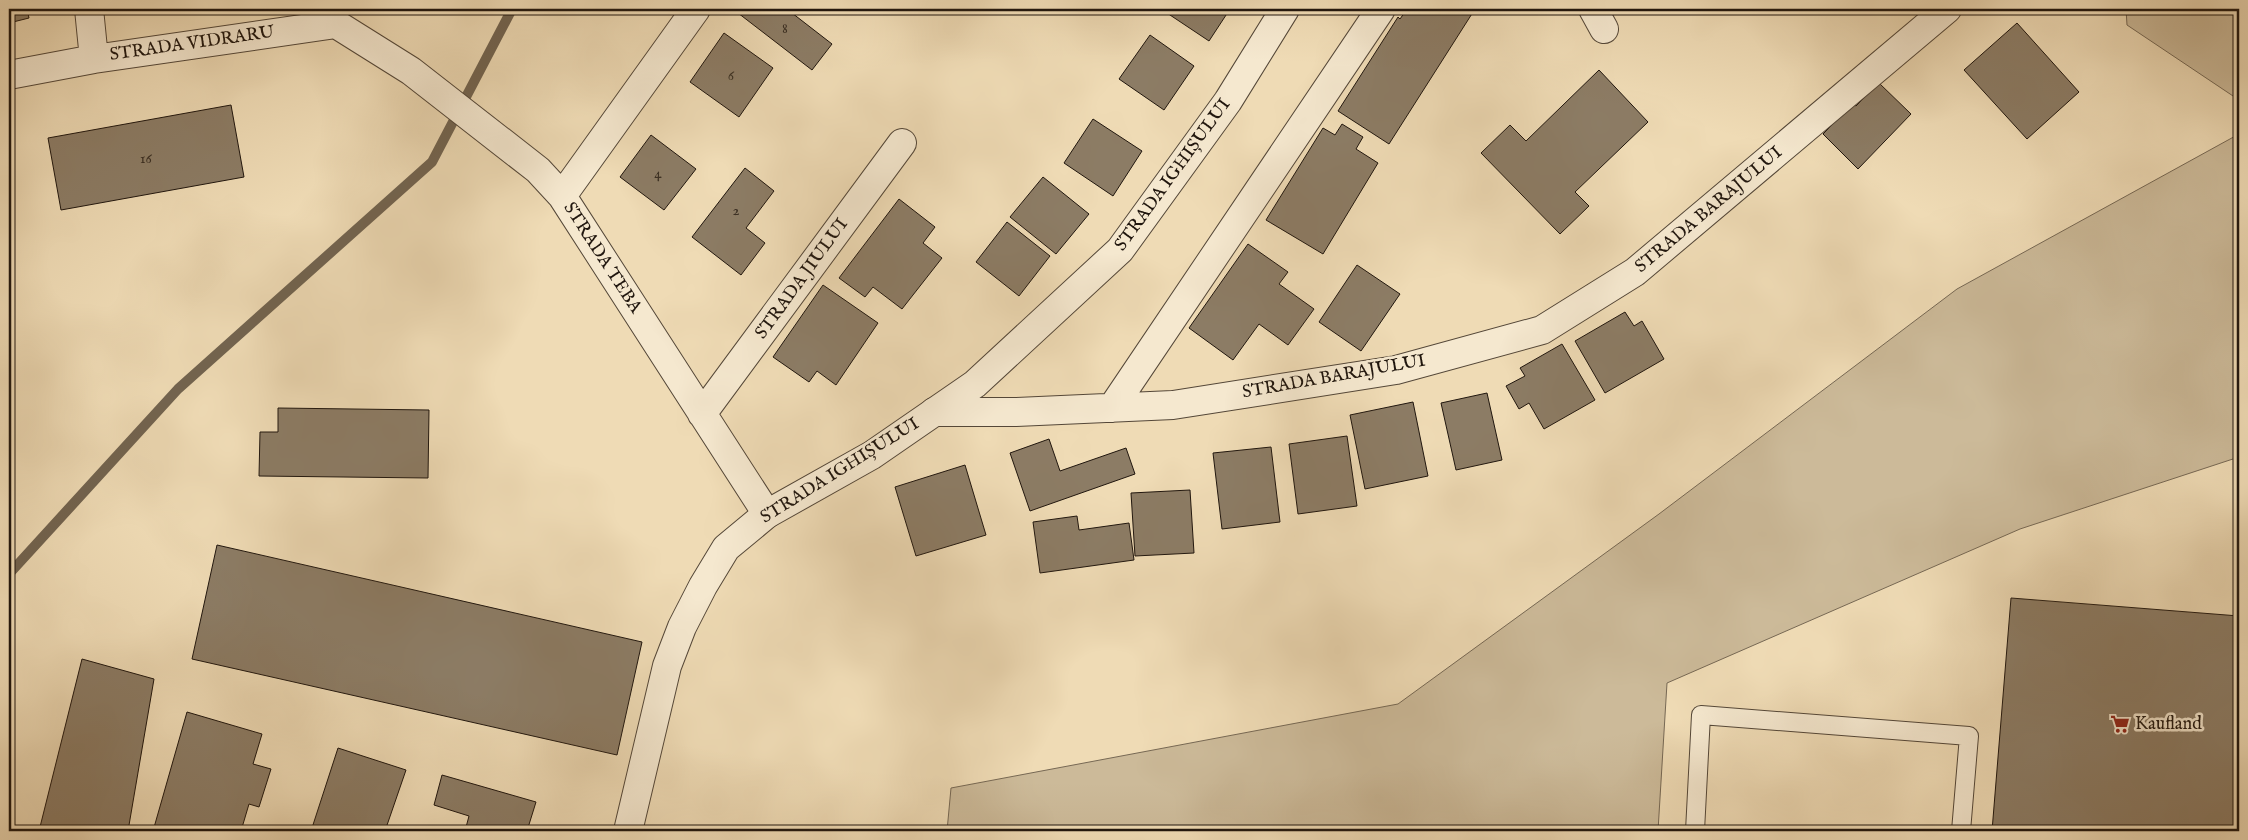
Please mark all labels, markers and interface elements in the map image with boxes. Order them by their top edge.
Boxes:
house number: 8 [782,19,788,38]
street label: STRADA VIDRARU [108,21,277,67]
house number: 6 [728,66,735,85]
street label: STRADA IGHIȘULUI [1110,94,1236,256]
street label: STRADA BARAJULUI [1630,141,1788,278]
house number: 16 [140,149,153,168]
house number: 4 [654,164,662,183]
street label: STRADA TEBA [558,198,647,319]
house number: 2 [732,201,740,220]
street label: STRADA JIULUI [750,214,854,344]
street label: STRADA BARAJULUI [1241,350,1428,404]
street label: STRADA IGHIȘULUI [756,413,924,529]
supermarket icon: Kaufland [2109,713,2131,735]
place label: Kaufland [2135,713,2202,736]

